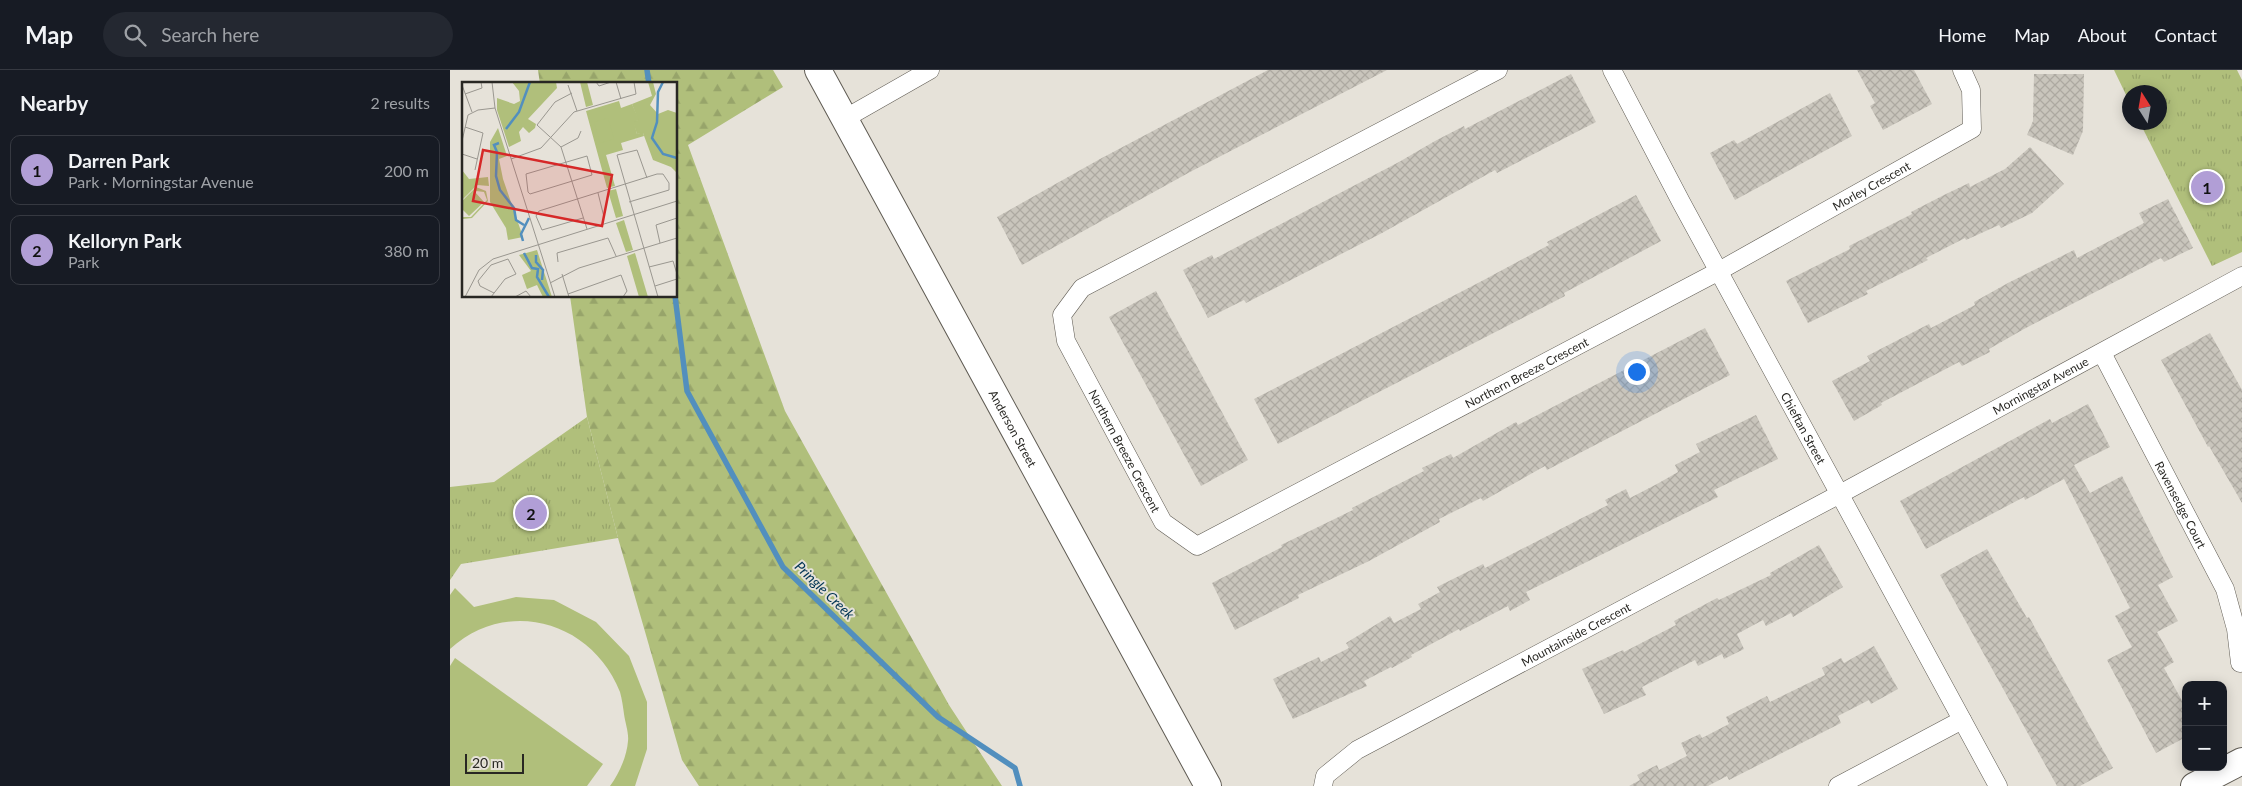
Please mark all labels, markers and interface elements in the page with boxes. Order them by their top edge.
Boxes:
search box [103,12,453,57]
text: Map [25,20,73,49]
icon: search [121,21,149,49]
text: Search here [161,23,259,46]
text: Home [1938,24,1986,46]
text: Map [2014,24,2050,46]
text: About [2078,24,2127,46]
text: Contact [2155,24,2217,46]
inset map [462,82,678,298]
north arrow [2122,85,2167,130]
text: Nearby [20,90,88,115]
text: 2 results [370,93,430,112]
text: Darren Park [68,149,170,172]
street label: Morley Crescent [1830,158,1913,213]
text: 1 [32,161,42,180]
text: 200 m [384,161,429,180]
pin: 1 [2191,168,2223,206]
text: Park · Morningstar Avenue [68,172,254,191]
text: Kelloryn Park [68,229,182,252]
text: 2 [32,241,42,260]
text: 380 m [384,241,429,260]
text: Park [68,252,99,271]
street label: Northern Breeze Crescent [1462,333,1591,411]
street label: Morningstar Avenue [1990,353,2091,417]
your location [1624,359,1650,385]
street label: Anderson Street [986,387,1041,470]
street label: Northern Breeze Crescent [1086,387,1164,515]
street label: Chieftan Street [1778,389,1830,467]
street label: Ravensedge Court [2152,458,2210,551]
pin: 2 [515,494,547,532]
water label: Pringle Creek [792,557,859,623]
street label: Mountainside Crescent [1518,599,1634,669]
map controls [2182,681,2227,771]
button: + [2182,681,2227,726]
button: − [2182,726,2227,771]
scale bar [465,751,524,774]
text: 20 m [472,754,503,771]

